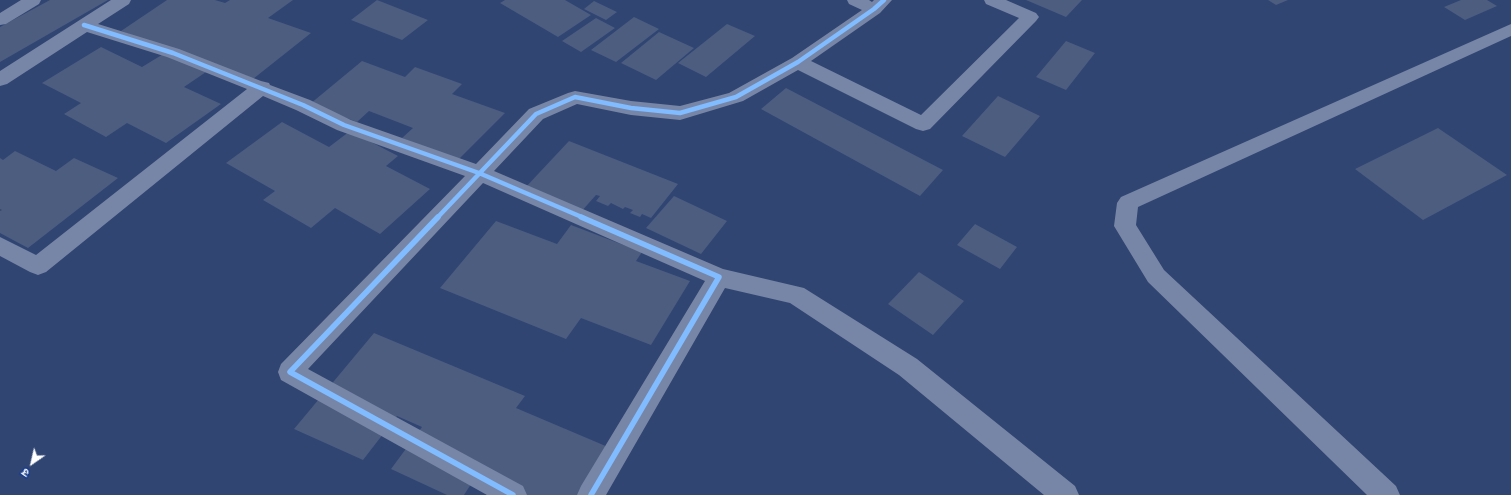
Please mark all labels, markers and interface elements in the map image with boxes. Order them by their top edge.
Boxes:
north arrow [12,443,52,483]
text: उ [19,465,32,481]

